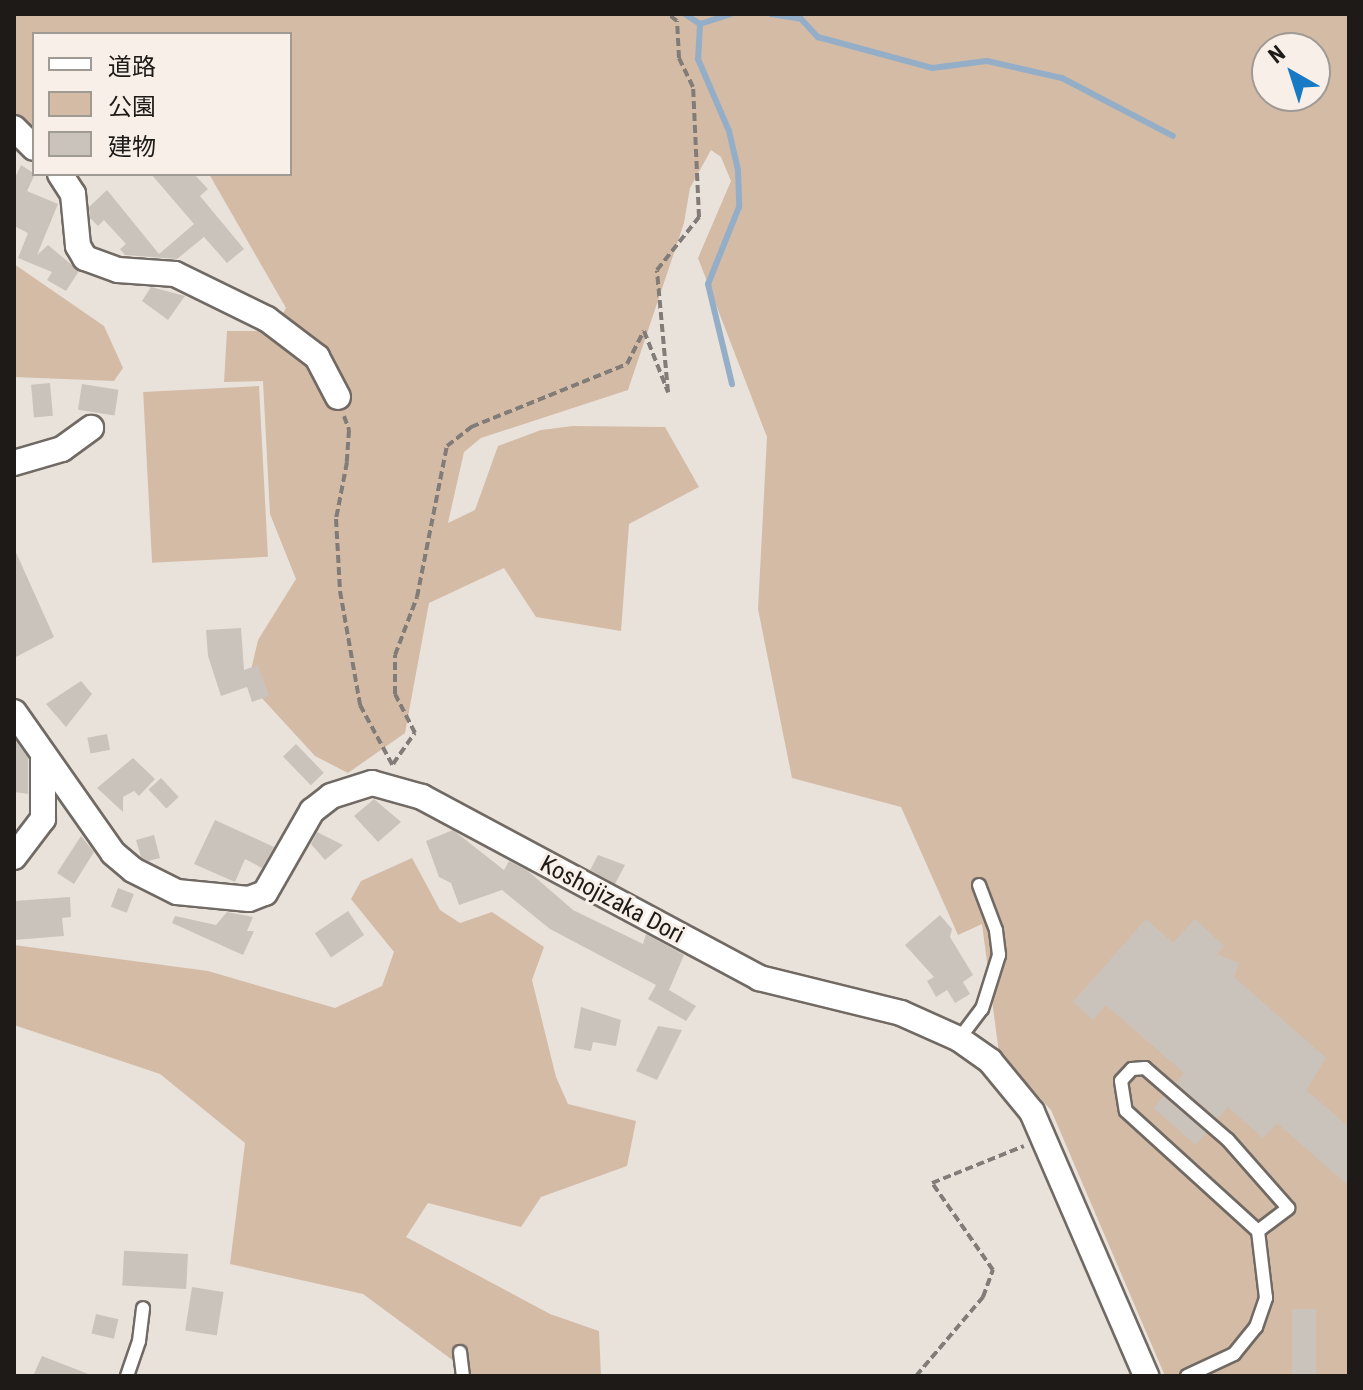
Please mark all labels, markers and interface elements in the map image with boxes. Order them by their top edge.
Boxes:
legend [32,32,292,176]
north arrow [1251,32,1331,112]
text: N [1264,41,1290,68]
text: 道路 [108,53,156,81]
text: 公園 [108,93,156,121]
text: 建物 [108,133,156,161]
street label: Koshojizaka Dori [535,850,689,950]

